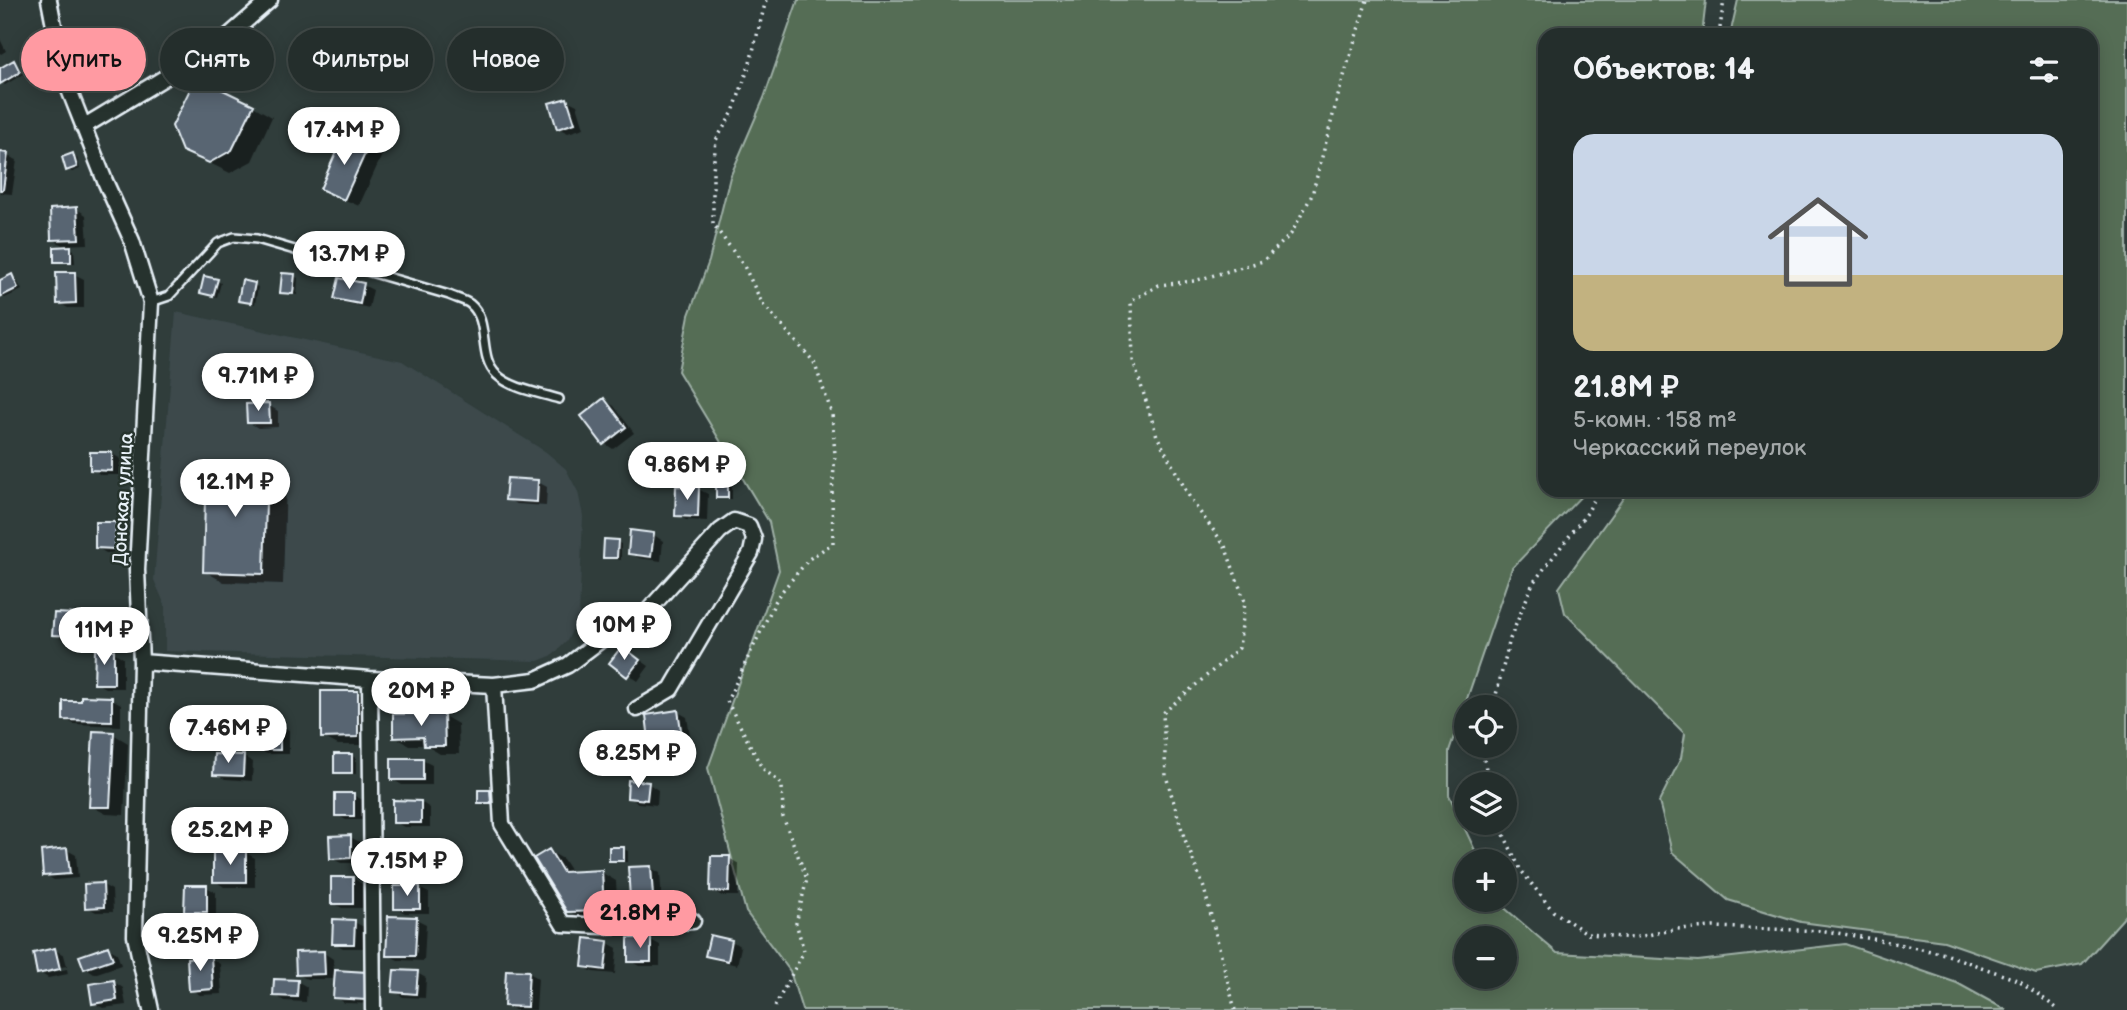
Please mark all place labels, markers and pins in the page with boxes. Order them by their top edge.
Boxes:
pin: 17.4M ₽ [279,108,409,167]
pin: 13.7M ₽ [284,232,414,291]
pin: 9.71M ₽ [193,354,323,413]
pin: 9.86M ₽ [622,442,752,502]
pin: 12.1M ₽ [170,460,300,519]
pin: 10M ₽ [575,602,673,662]
pin: 11M ₽ [55,608,153,667]
pin: 20M ₽ [372,668,470,728]
pin: 7.46M ₽ [163,706,293,765]
pin: 8.25M ₽ [573,730,703,790]
pin: 25.2M ₽ [165,808,295,867]
pin: 7.15M ₽ [342,838,472,898]
pin: 21.8M ₽ [575,890,705,950]
pin: 9.25M ₽ [135,914,265,973]

